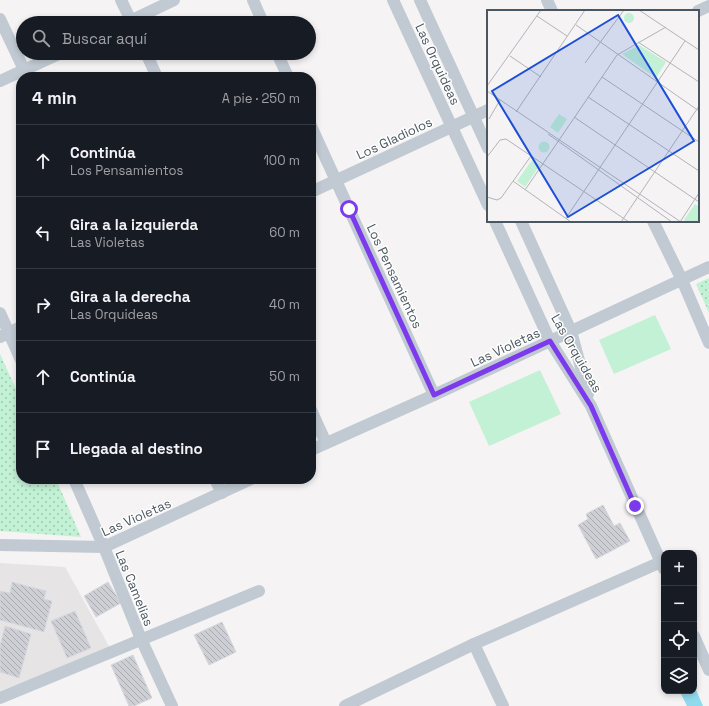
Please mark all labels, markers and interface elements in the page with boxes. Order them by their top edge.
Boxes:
inset map [487,10,699,222]
search box [16,16,316,60]
street label: Las Orquideas [411,21,464,108]
icon: search [30,27,52,49]
text: Buscar aquí [62,29,147,48]
text: 4 min [32,87,77,109]
text: A pie · 250 m [222,90,300,107]
street label: Los Gladiolos [353,113,435,163]
text: Continúa [70,143,136,162]
icon: ahead [32,150,54,172]
text: 100 m [263,152,300,169]
text: Los Pensamientos [70,162,183,179]
route start [340,200,358,218]
text: Gira a la izquierda [70,215,198,234]
street label: Los Pensamientos [363,221,426,331]
icon: left [32,222,54,244]
text: 60 m [269,224,300,241]
text: Las Violetas [70,234,145,251]
text: Gira a la derecha [70,287,190,306]
icon: right [32,294,54,316]
text: 40 m [269,296,300,313]
text: Las Orquideas [70,306,158,323]
street label: Las Orquideas [547,311,606,396]
street label: Las Violetas [468,324,543,371]
icon: ahead [32,366,54,388]
text: Continúa [70,367,136,386]
text: 50 m [269,368,300,385]
icon: arrive [32,438,54,460]
text: Llegada al destino [70,439,203,458]
street label: Las Violetas [99,494,174,540]
route end [626,497,644,515]
street label: Las Camelias [112,548,157,629]
map controls [661,550,697,694]
button: + [661,550,697,586]
button: − [661,586,697,622]
button: locate [661,622,697,658]
button: layers [661,658,697,694]

